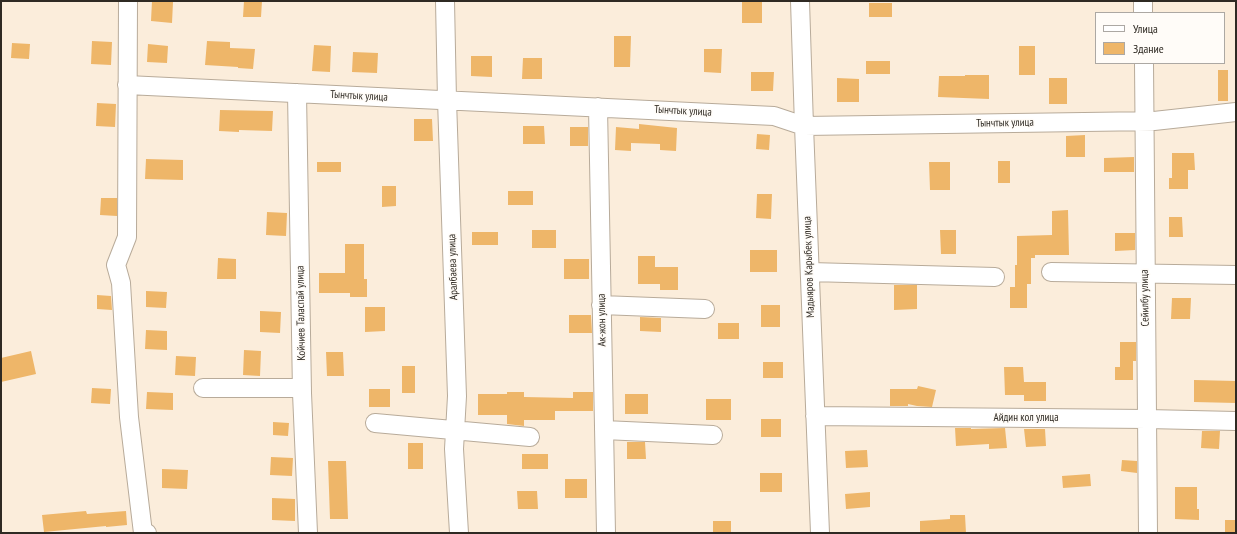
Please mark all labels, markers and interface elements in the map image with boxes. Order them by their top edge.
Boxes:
legend [1095,12,1225,64]
text: Улица [1133,21,1158,36]
text: Здание [1133,41,1164,56]
street label: Тынчтык улица [330,88,388,104]
street label: Тынчтык улица [654,103,712,119]
street label: Тынчтык улица [976,116,1034,130]
street label: Мадыяров Карыбек улица [801,216,817,318]
street label: Аралбаева улица [445,234,461,300]
street label: Койчиев Таласпай улица [294,265,308,361]
street label: Сейилбу улица [1138,269,1152,327]
street label: Ак-жон улица [595,293,609,347]
street label: Айдин кол улица [993,411,1059,425]

